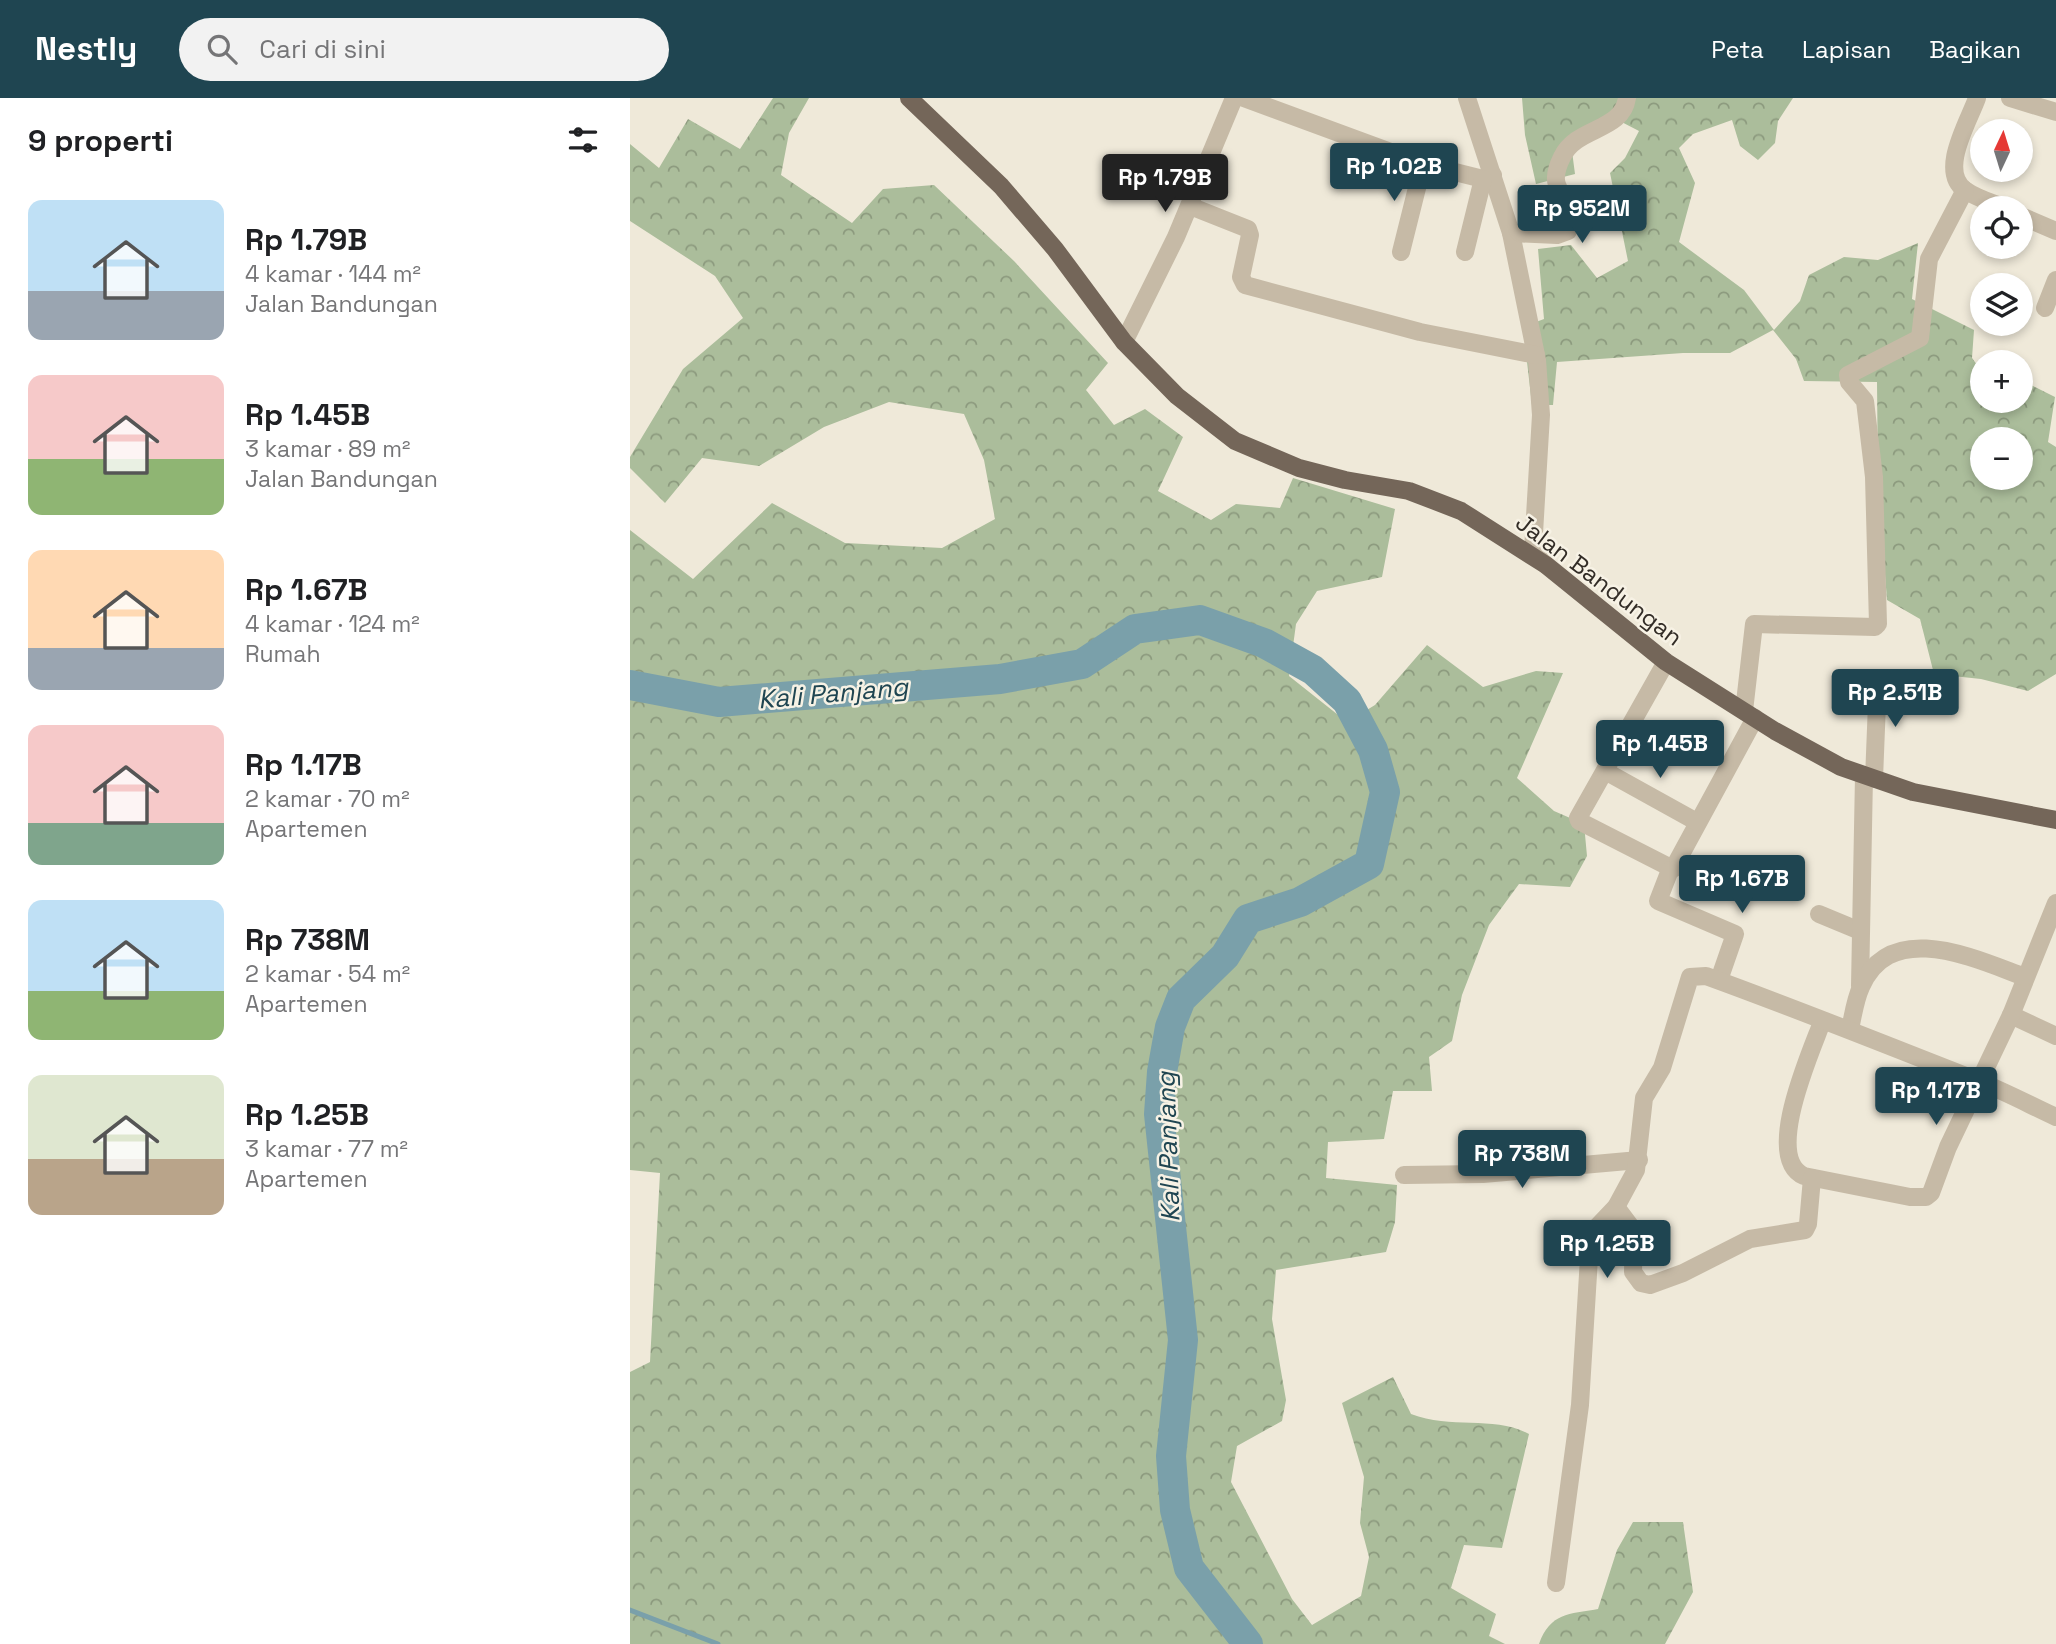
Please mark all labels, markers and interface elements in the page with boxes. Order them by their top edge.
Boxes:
search box [179,18,669,81]
text: Nestly [35,28,137,70]
icon: search [203,30,241,68]
text: Cari di sini [259,32,386,66]
text: Peta [1711,34,1764,65]
text: Lapisan [1802,34,1891,65]
text: Bagikan [1929,34,2021,65]
north arrow [1970,119,2034,182]
map controls [1970,119,2033,490]
text: 9 properti [28,121,173,160]
icon: filters [564,121,602,159]
pin: Rp 1.02B [1322,144,1466,203]
text: Rp 1.02B [1346,151,1442,181]
pin: Rp 1.79B [1093,155,1237,214]
text: Rp 1.79B [1118,162,1212,192]
pin: Rp 952M [1517,186,1647,245]
text: Rp 952M [1534,193,1630,223]
button: locate [1970,196,2033,259]
text: Rp 1.79B [245,220,367,259]
icon: home [84,228,168,312]
text: 4 kamar · 144 m² [245,259,421,289]
button: layers [1970,273,2033,336]
text: Jalan Bandungan [245,289,438,319]
button: + [1970,350,2033,413]
text: Rp 1.45B [245,395,370,434]
icon: home [84,403,168,487]
button: − [1970,427,2033,490]
text: 3 kamar · 89 m² [245,434,410,464]
text: Jalan Bandungan [245,464,438,494]
street label: Jalan Bandungan [1510,507,1689,653]
text: Rp 1.67B [245,570,368,609]
icon: home [84,578,168,662]
text: 4 kamar · 124 m² [245,609,420,639]
text: Rumah [245,639,321,669]
water label: Kali Panjang [757,669,911,716]
pin: Rp 2.51B [1823,670,1967,729]
text: Rp 2.51B [1848,677,1942,707]
pin: Rp 1.45B [1588,720,1732,780]
text: Rp 1.45B [1612,728,1708,758]
text: Rp 1.17B [245,745,362,784]
icon: home [84,753,168,837]
text: 2 kamar · 70 m² [245,784,410,814]
text: Apartemen [245,814,367,844]
pin: Rp 1.67B [1670,856,1814,915]
text: Rp 1.67B [1695,863,1789,893]
text: Rp 738M [245,920,370,959]
icon: home [84,928,168,1012]
text: 2 kamar · 54 m² [245,959,410,989]
text: Apartemen [245,989,367,1019]
pin: Rp 1.17B [1864,1068,2008,1127]
water label: Kali Panjang [1148,1070,1188,1223]
text: Rp 1.17B [1891,1075,1981,1105]
text: Rp 1.25B [245,1095,369,1134]
icon: home [84,1103,168,1187]
pin: Rp 738M [1457,1130,1587,1190]
text: 3 kamar · 77 m² [245,1134,408,1164]
text: Rp 738M [1474,1138,1570,1168]
text: Apartemen [245,1164,367,1194]
pin: Rp 1.25B [1535,1220,1679,1280]
text: Rp 1.25B [1559,1228,1655,1258]

